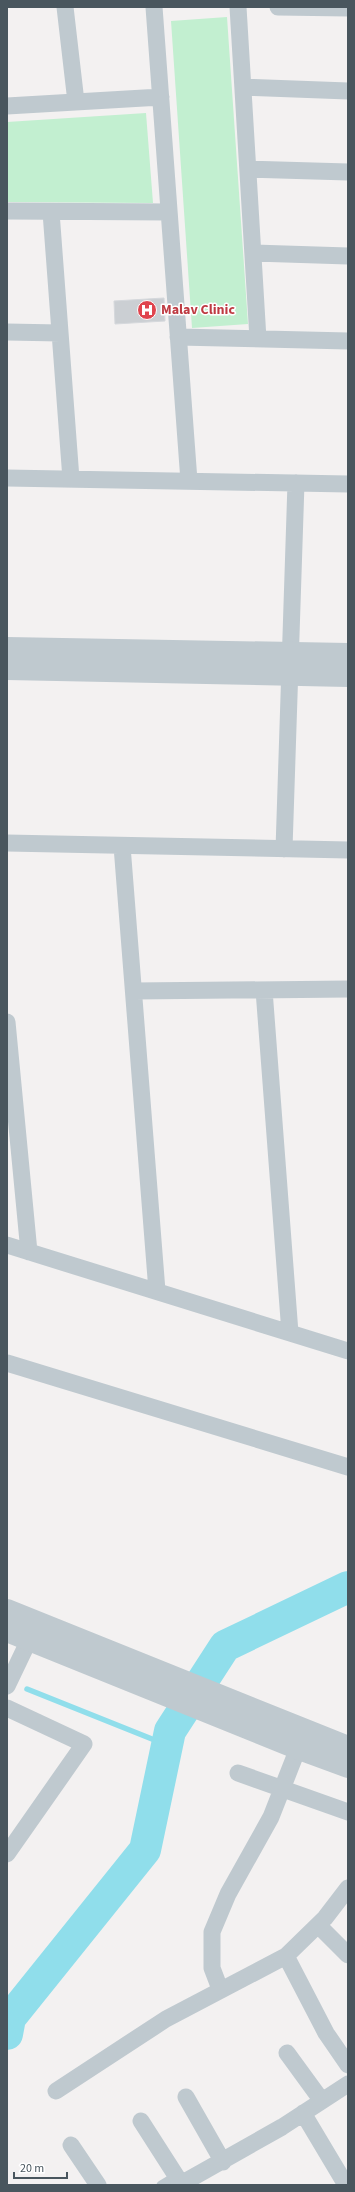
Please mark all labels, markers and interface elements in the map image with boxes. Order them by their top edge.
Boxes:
hospital icon: Malav Clinic [136,299,158,321]
place label: Malav Clinic [161,300,235,320]
scale bar [14,2154,67,2180]
text: 20 m [20,2160,44,2177]

